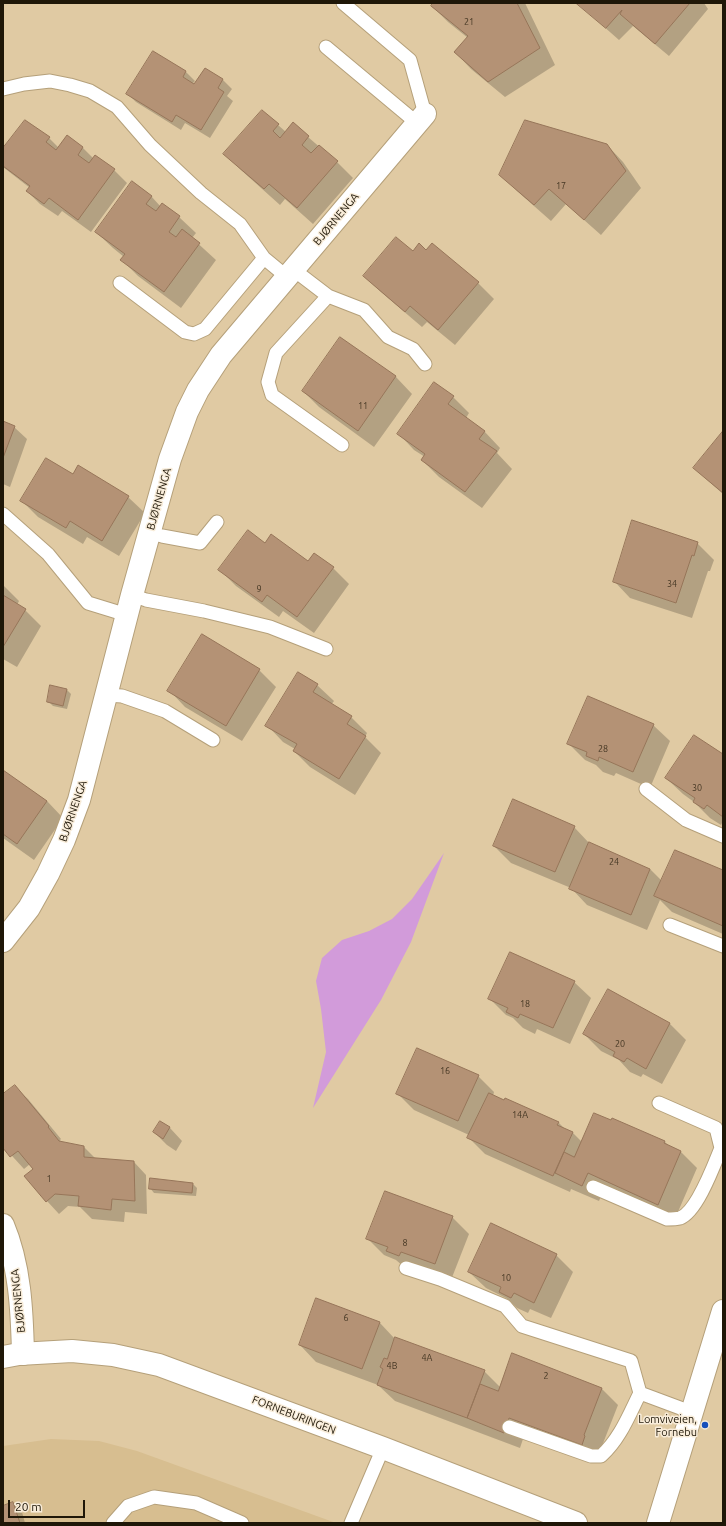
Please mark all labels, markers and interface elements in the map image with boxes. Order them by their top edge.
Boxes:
house number: 21 [464,17,474,27]
house number: 17 [556,181,566,191]
street label: BJØRNENGA [310,190,362,248]
house number: 11 [358,401,368,411]
street label: BJØRNENGA [144,466,174,532]
house number: 34 [667,579,677,589]
house number: 9 [256,584,262,594]
house number: 28 [598,744,608,754]
street label: BJØRNENGA [56,779,90,843]
house number: 30 [692,783,702,793]
house number: 24 [609,857,619,867]
house number: 18 [520,999,530,1009]
house number: 20 [615,1039,625,1049]
house number: 16 [440,1066,450,1076]
house number: 14A [512,1110,528,1120]
house number: 1 [46,1174,52,1184]
house number: 8 [402,1238,408,1248]
street label: BJØRNENGA [8,1268,28,1334]
house number: 10 [501,1273,511,1283]
house number: 6 [343,1313,349,1323]
house number: 4A [422,1353,432,1363]
house number: 4B [387,1361,397,1371]
house number: 2 [543,1371,549,1381]
street label: FORNEBURINGEN [250,1393,338,1437]
place label: Lomviveien, Fornebu [638,1412,697,1438]
marker: Lomviveien, Fornebu [700,1420,710,1430]
scale bar [10,1492,87,1518]
text: 20 m [15,1500,42,1513]

